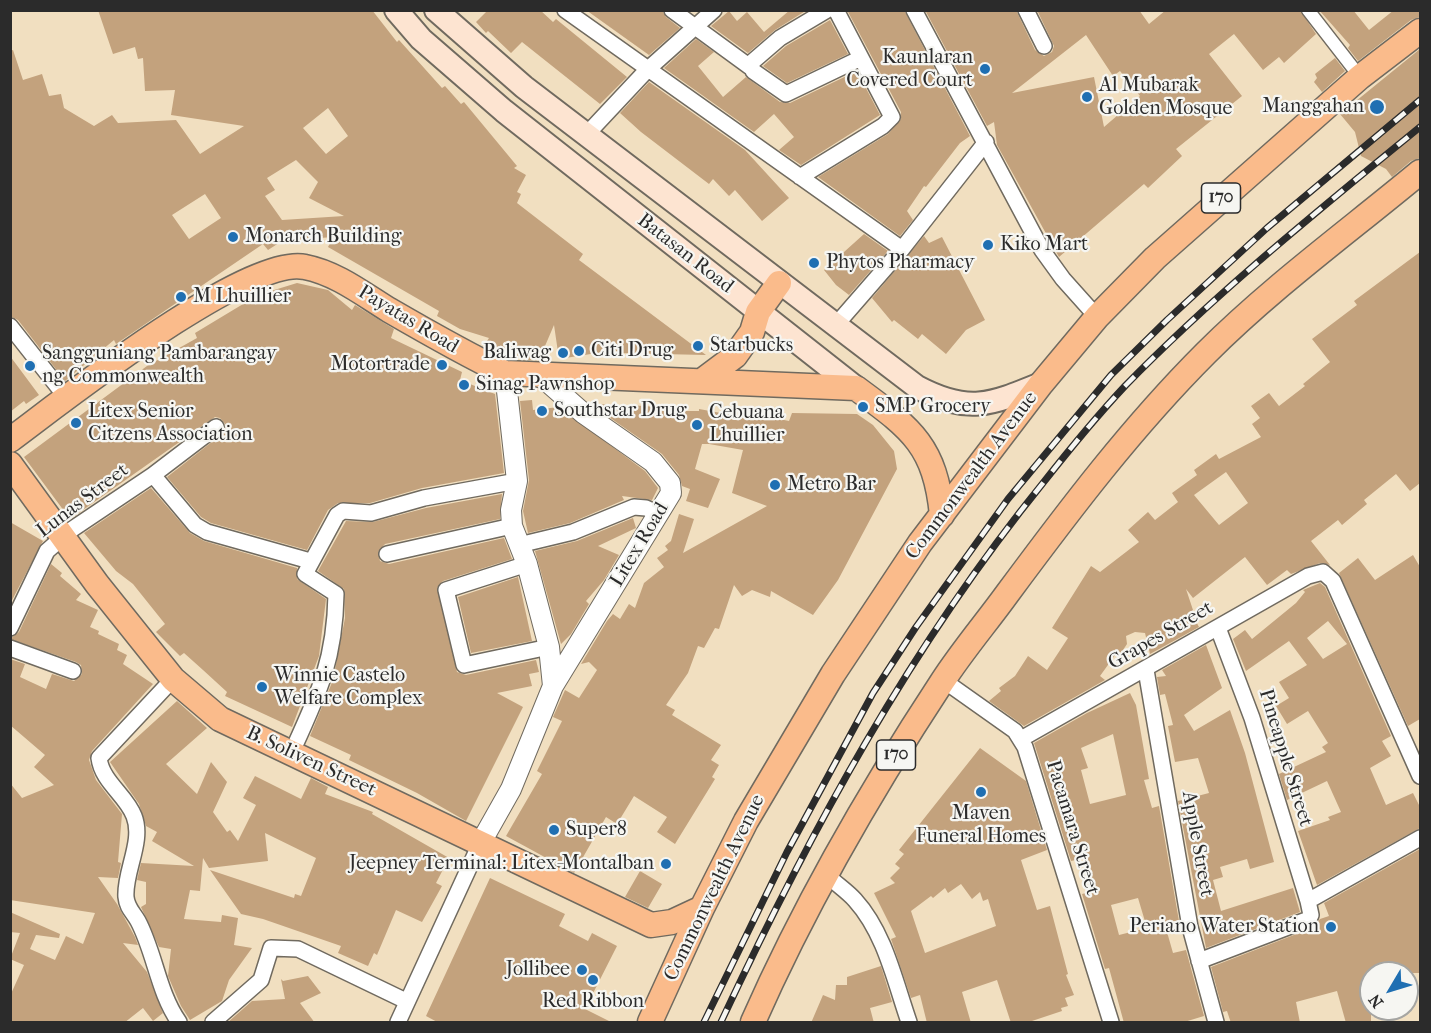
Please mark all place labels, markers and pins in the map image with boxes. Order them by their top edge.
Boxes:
place label: Kaunlaran Covered Court [846,46,973,93]
marker: Kaunlaran Covered Court [978,62,992,76]
place label: Al Mubarak Golden Mosque [1099,74,1232,121]
marker: Al Mubarak Golden Mosque [1080,90,1094,104]
place label: Manggahan [1262,95,1364,119]
marker: Manggahan [1368,98,1386,116]
place label: Monarch Building [245,225,401,249]
marker: Monarch Building [226,230,240,244]
place label: Kiko Mart [1000,233,1088,257]
marker: Kiko Mart [981,238,995,252]
place label: Phytos Pharmacy [826,251,975,275]
marker: Phytos Pharmacy [807,256,821,270]
place label: M Lhuillier [193,285,291,309]
marker: M Lhuillier [174,290,188,304]
place label: Starbucks [710,334,793,358]
place label: Citi Drug [591,339,673,363]
marker: Starbucks [691,339,705,353]
place label: Baliwag [483,341,551,365]
place label: Sangguniang Pambarangay ng Commonwealth [42,342,277,389]
marker: Citi Drug [572,344,586,358]
marker: Baliwag [556,346,570,360]
place label: Motortrade [330,353,430,377]
marker: Motortrade [435,358,449,372]
marker: Sangguniang Pambarangay ng Commonwealth [23,359,37,373]
place label: Sinag Pawnshop [476,373,615,397]
marker: Sinag Pawnshop [457,378,471,392]
place label: SMP Grocery [875,395,991,419]
place label: Southstar Drug [554,399,686,423]
place label: Litex Senior Citzens Association [88,400,253,447]
marker: SMP Grocery [856,400,870,414]
place label: Cebuana Lhuillier [709,401,784,448]
marker: Southstar Drug [535,404,549,418]
marker: Litex Senior Citzens Association [69,416,83,430]
marker: Cebuana Lhuillier [690,418,704,432]
place label: Metro Bar [787,473,876,497]
marker: Metro Bar [768,478,782,492]
place label: Winnie Castelo Welfare Complex [274,664,422,711]
marker: Winnie Castelo Welfare Complex [255,680,269,694]
marker: Maven Funeral Homes [974,785,988,799]
place label: Maven Funeral Homes [916,802,1046,849]
place label: Super8 [566,818,627,842]
marker: Super8 [547,823,561,837]
place label: Jeepney Terminal: Litex-Montalban [349,852,654,876]
marker: Jeepney Terminal: Litex-Montalban [659,857,673,871]
place label: Periano Water Station [1129,915,1319,939]
marker: Periano Water Station [1324,920,1338,934]
place label: Jollibee [506,958,570,982]
marker: Jollibee [575,963,589,977]
marker: Red Ribbon [586,973,600,987]
place label: Red Ribbon [542,990,644,1014]

